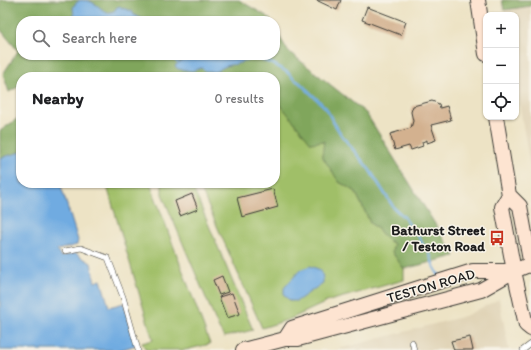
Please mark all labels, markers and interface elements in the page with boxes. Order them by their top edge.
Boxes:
map controls [483,12,519,120]
button: + [483,12,519,48]
search box [16,16,280,60]
icon: search [30,27,52,49]
text: Search here [62,29,137,47]
button: − [483,48,519,84]
button: locate [483,84,519,120]
text: Nearby [32,88,84,108]
text: 0 results [214,91,264,106]
place label: Bathurst Street / Teston Road [391,222,486,255]
bus stop icon: Bathurst Street / Teston Road [488,229,506,247]
street label: TESTON ROAD [385,265,477,307]

